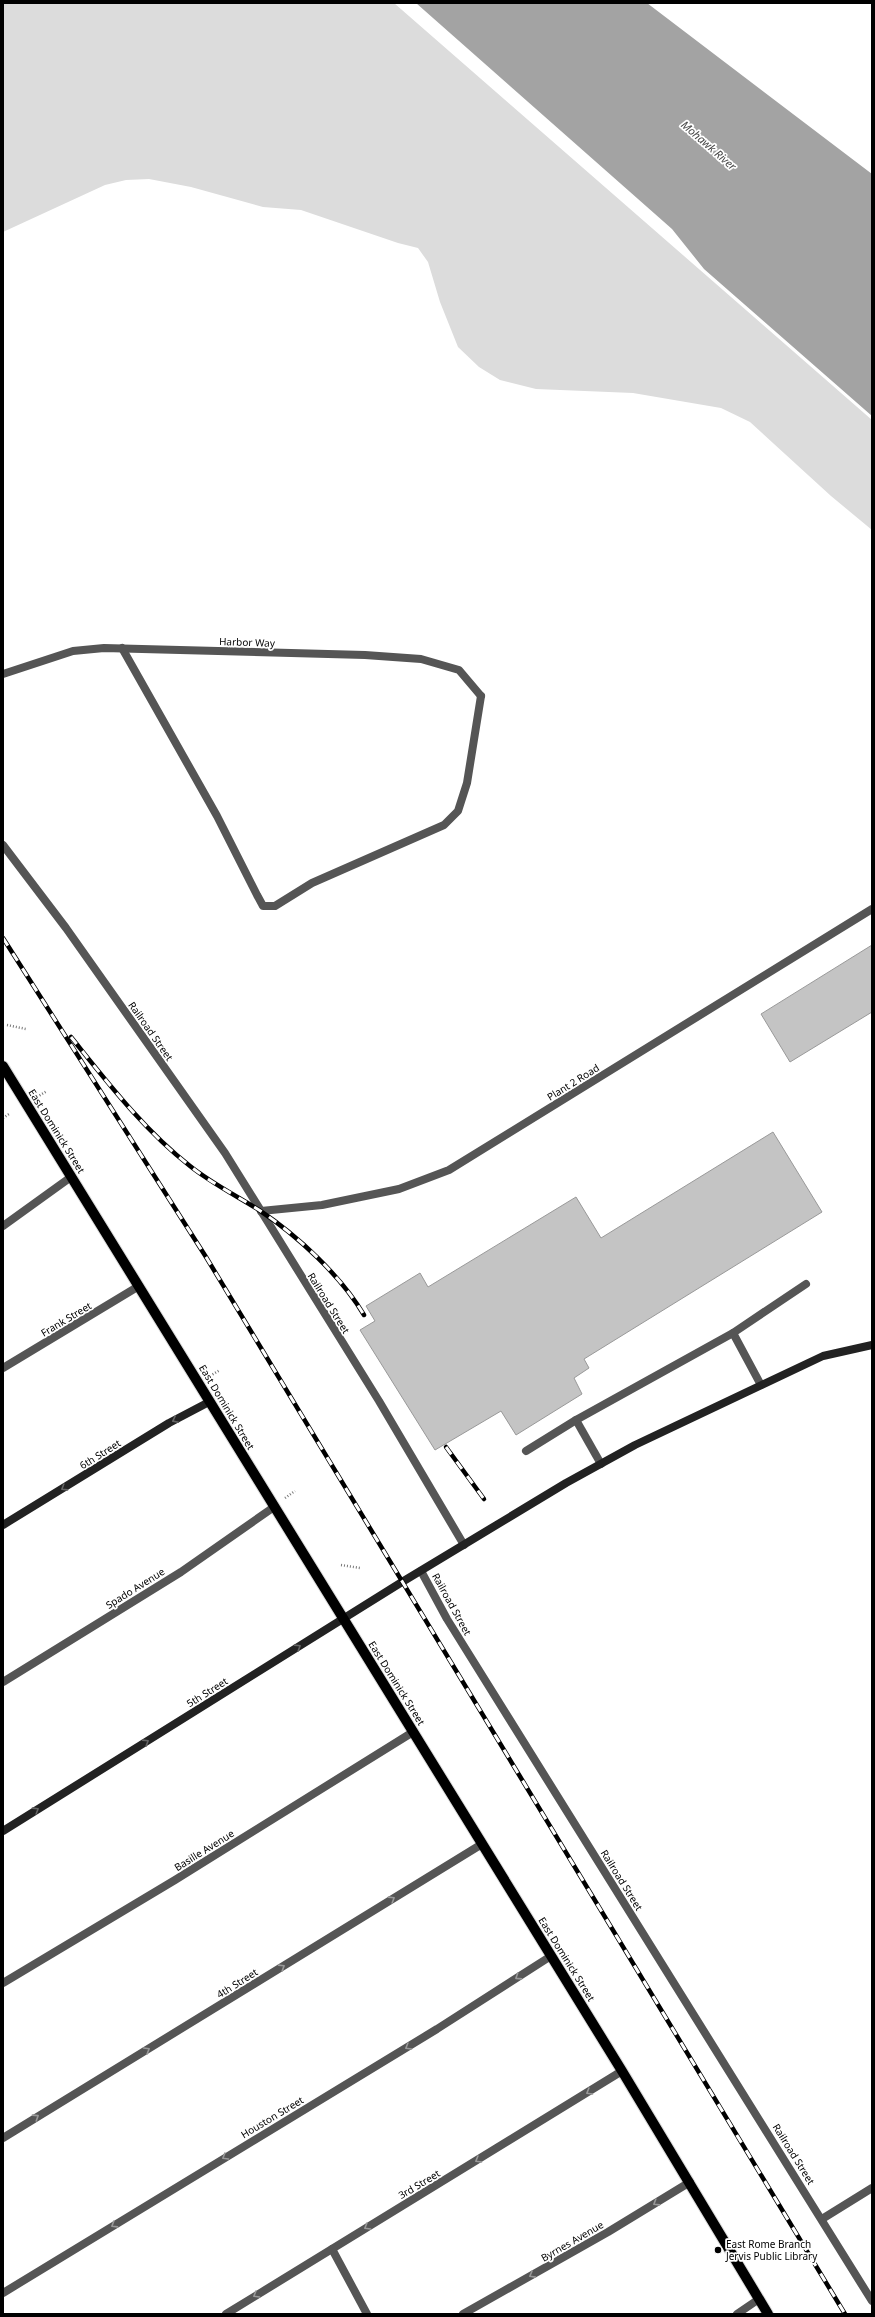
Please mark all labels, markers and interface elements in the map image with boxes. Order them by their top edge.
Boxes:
water label: Mohawk River [678,117,740,174]
street label: Harbor Way [219,634,276,650]
street label: Railroad Street [125,999,177,1064]
street label: Plant 2 Road [544,1060,602,1104]
street label: East Dominick Street [25,1086,89,1176]
street label: Railroad Street [305,1270,353,1336]
street label: Frank Street [38,1298,94,1340]
street label: East Dominick Street [196,1362,258,1452]
one-way arrow [171,1415,179,1423]
street label: 6th Street [77,1436,124,1472]
one-way arrow [61,1483,68,1490]
street label: Spado Avenue [103,1564,167,1612]
street label: Railroad Street [429,1570,475,1638]
street label: East Dominick Street [365,1638,429,1728]
one-way arrow [294,1644,301,1652]
street label: 5th Street [184,1674,231,1710]
one-way arrow [142,1739,149,1746]
one-way arrow [32,1808,39,1815]
street label: Basille Avenue [171,1826,237,1874]
street label: Railroad Street [598,1847,646,1913]
one-way arrow [388,1896,395,1904]
street label: East Dominick Street [535,1914,599,2004]
street label: 4th Street [214,1965,261,2001]
one-way arrow [278,1965,285,1972]
one-way arrow [515,1972,522,1980]
one-way arrow [405,2042,412,2049]
one-way arrow [143,2047,150,2054]
one-way arrow [586,2087,593,2094]
street label: Houston Street [238,2093,306,2141]
one-way arrow [31,2115,38,2122]
street label: Railroad Street [770,2121,818,2187]
one-way arrow [222,2153,229,2160]
one-way arrow [475,2155,482,2162]
street label: 3rd Street [396,2166,443,2202]
one-way arrow [653,2198,660,2205]
street label: Byrnes Avenue [538,2217,606,2265]
one-way arrow [111,2220,118,2228]
one-way arrow [364,2223,371,2230]
place label: East Rome Branch Jervis Public Library [725,2237,818,2263]
marker: East Rome Branch Jervis Public Library [713,2245,723,2255]
one-way arrow [529,2271,536,2278]
one-way arrow [253,2291,260,2298]

